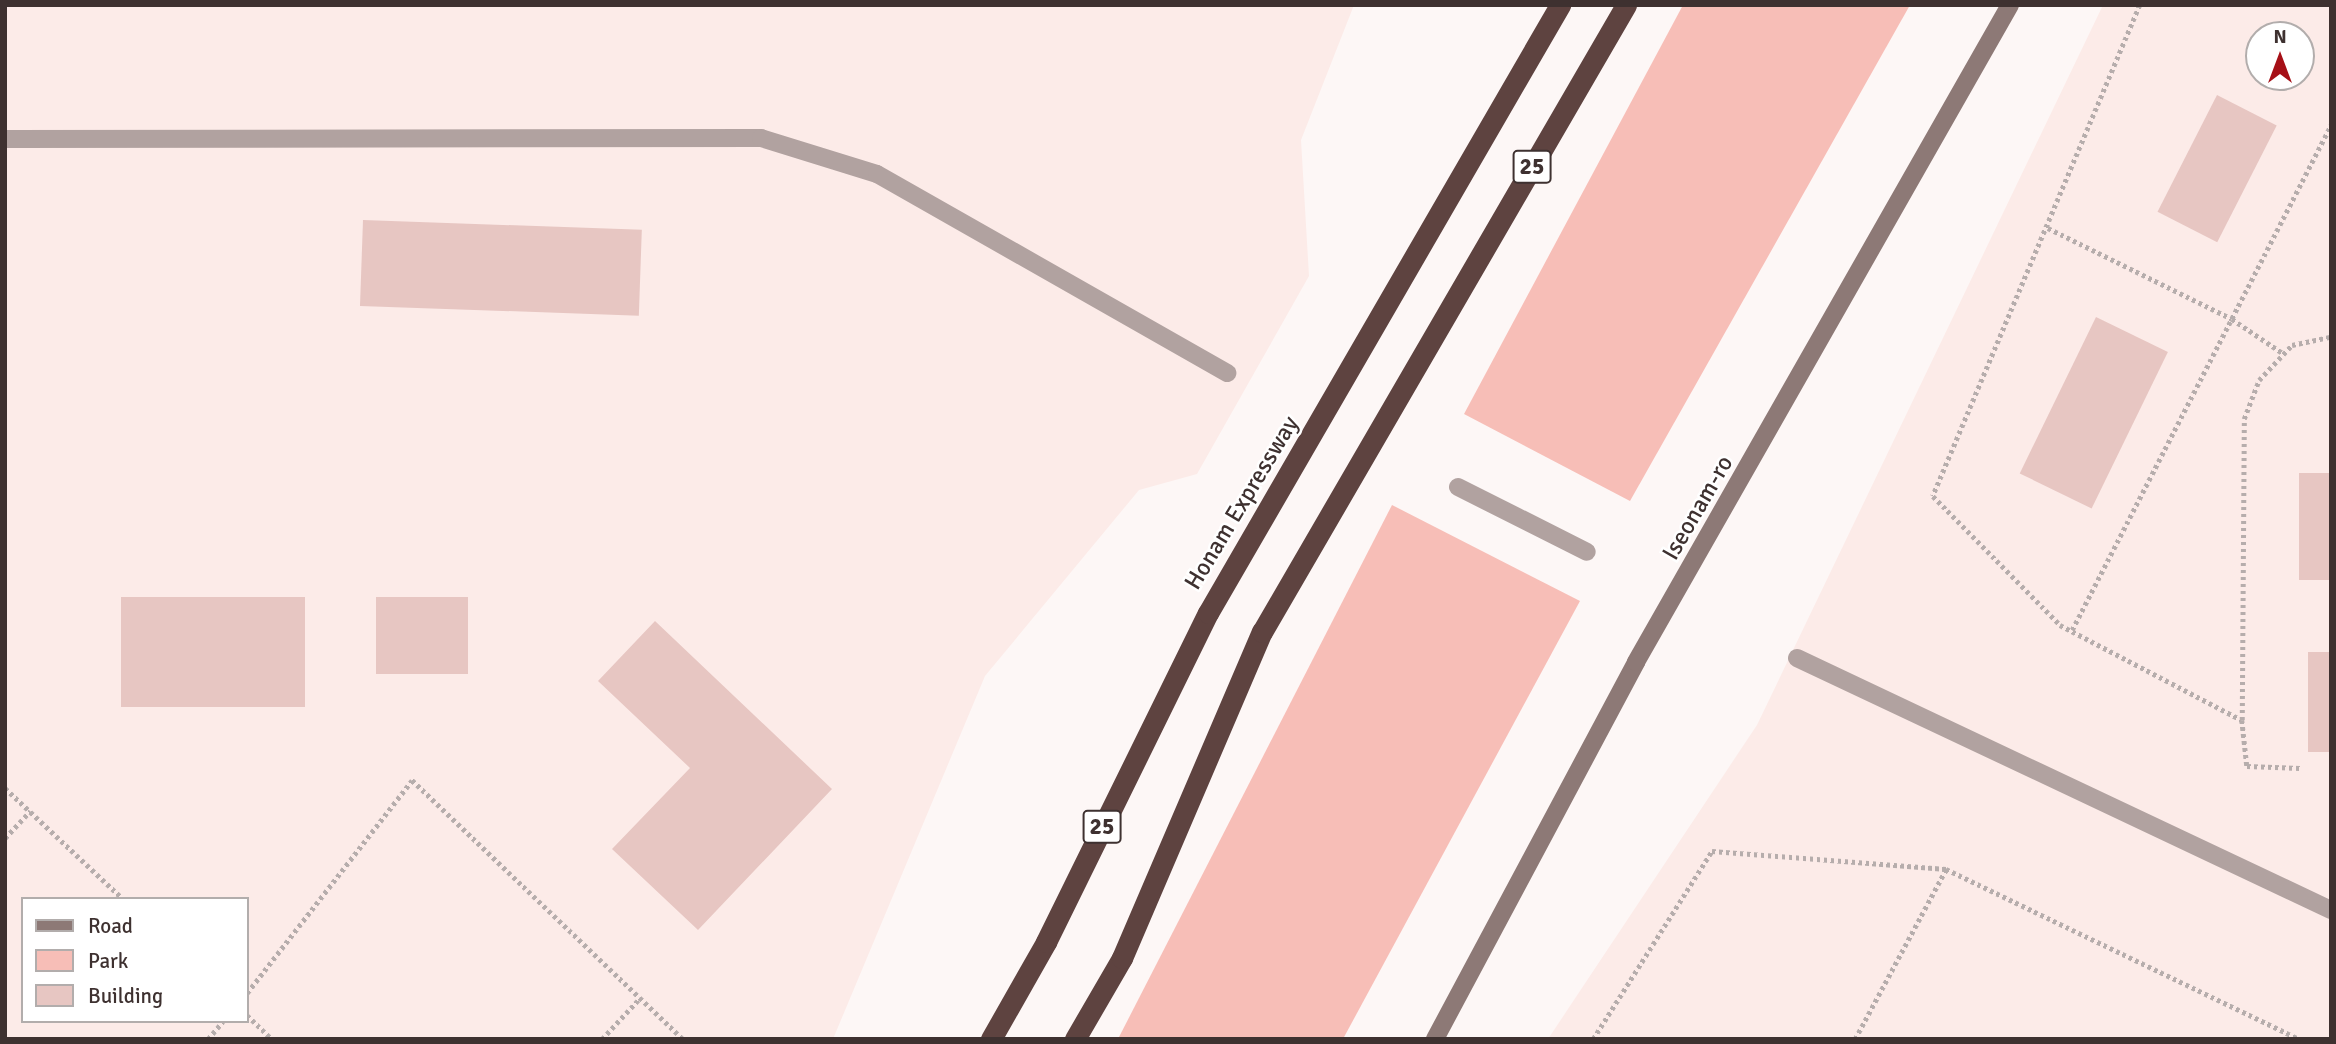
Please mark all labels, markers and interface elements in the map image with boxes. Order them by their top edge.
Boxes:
north arrow [2245,21,2315,91]
text: N [2273,25,2287,49]
road number: 25 [1511,148,1553,186]
street label: Honam Expressway [1179,411,1305,595]
street label: Iseonam-ro [1657,451,1739,565]
road number: 25 [1081,807,1123,846]
legend [21,897,248,1023]
text: Road [88,913,133,939]
text: Park [88,948,128,974]
text: Building [88,983,163,1009]

